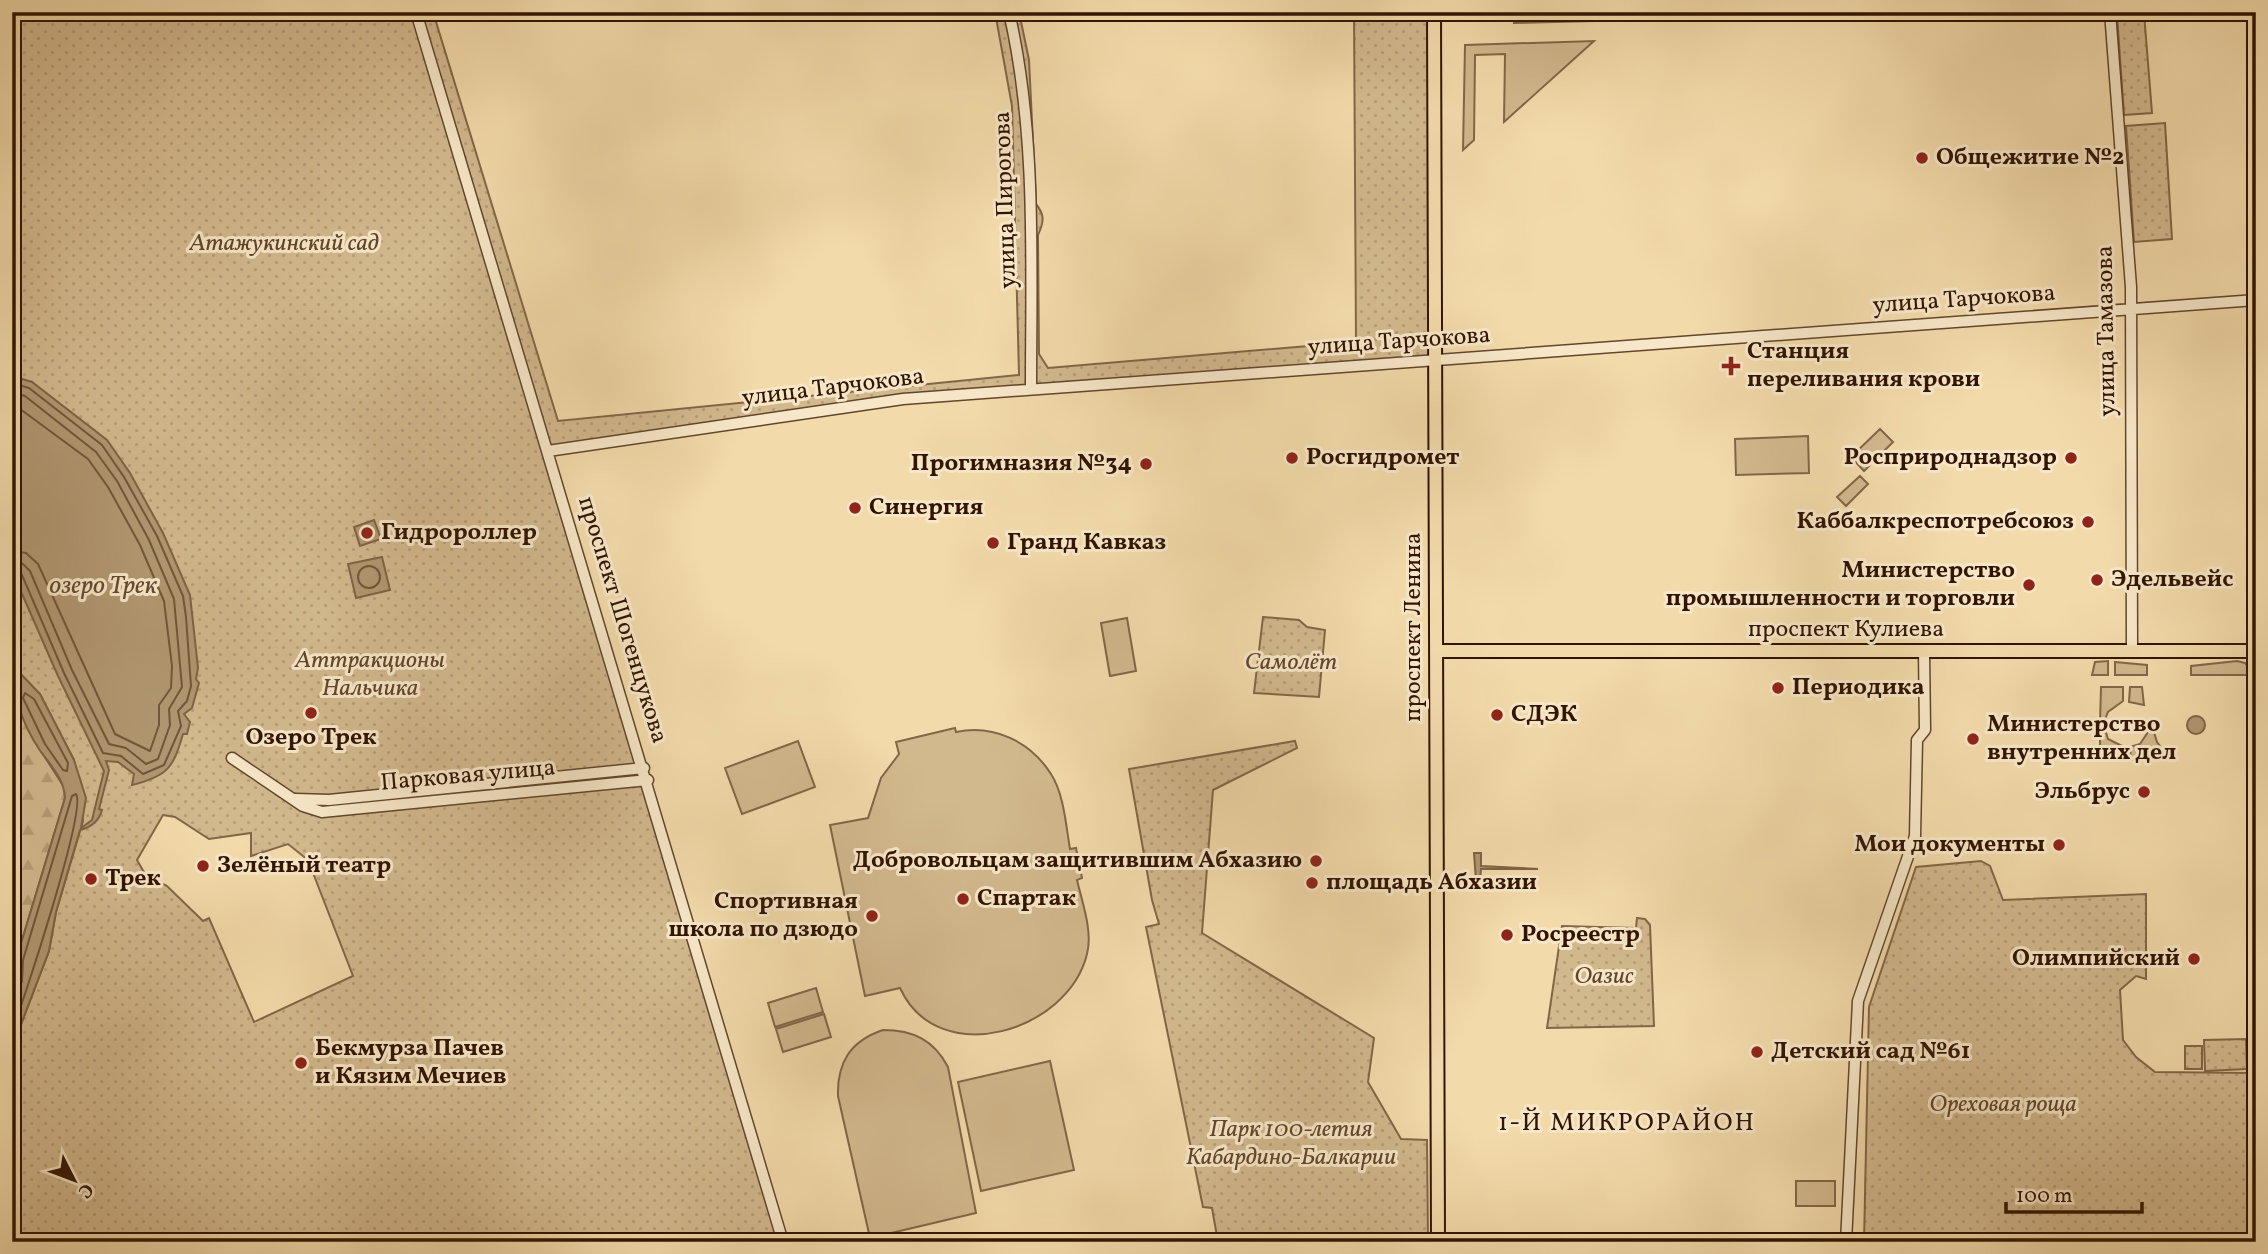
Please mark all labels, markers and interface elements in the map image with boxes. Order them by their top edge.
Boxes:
street label: улица Пирогова [986,111,1026,289]
place label: Общежитие №2 [1936,141,2125,175]
marker: Общежитие №2 [1914,150,1930,166]
park label: Атажукинский сад [188,227,379,261]
street label: улица Тамазова [2089,245,2125,417]
street label: улица Тарчокова [1871,277,2057,323]
street label: улица Тарчокова [1306,319,1492,365]
place label: Станция переливания крови [1747,335,1980,397]
marker: Станция переливания крови [1721,356,1741,376]
street label: улица Тарчокова [740,360,926,416]
place label: Росгидромет [1306,441,1459,475]
place label: Росприроднадзор [1844,441,2057,475]
place label: Прогимназия №34 [911,447,1132,481]
marker: Росгидромет [1284,450,1300,466]
marker: Росприроднадзор [2063,450,2079,466]
marker: Прогимназия №34 [1138,456,1154,472]
place label: Синергия [869,491,983,525]
street label: проспект Шогенцукова [568,492,676,748]
marker: Синергия [847,500,863,516]
place label: Каббалкреспотребсоюз [1797,505,2074,539]
marker: Каббалкреспотребсоюз [2080,514,2096,530]
place label: Гидророллер [381,516,537,550]
marker: Гидророллер [359,525,375,541]
place label: Гранд Кавказ [1007,526,1166,560]
street label: проспект Ленина [1397,532,1431,722]
marker: Гранд Кавказ [985,535,1001,551]
place label: Министерство промышленности и торговли [1666,554,2015,616]
place label: Эдельвейс [2111,563,2233,597]
water label: озеро Трек [49,568,157,604]
marker: Эдельвейс [2089,572,2105,588]
marker: Министерство промышленности и торговли [2021,577,2037,593]
street label: проспект Кулиева [1748,613,1944,647]
park label: Аттракционы Нальчика [294,644,445,706]
park label: Самолёт [1245,646,1337,680]
place label: Периодика [1792,671,1925,705]
marker: Периодика [1770,680,1786,696]
place label: СДЭК [1511,698,1578,732]
marker: Озеро Трек [303,705,319,721]
marker: СДЭК [1489,707,1505,723]
place label: Министерство внутренних дел [1987,708,2176,770]
place label: Озеро Трек [245,721,377,755]
marker: Министерство внутренних дел [1965,731,1981,747]
street label: Парковая улица [379,751,557,801]
place label: Эльбрус [2035,775,2130,809]
marker: Эльбрус [2136,784,2152,800]
place label: Мои документы [1854,828,2045,862]
marker: Мои документы [2051,837,2067,853]
place label: Добровольцам защитившим Абхазию [853,844,1302,878]
place label: Зелёный театр [217,849,391,883]
marker: Добровольцам защитившим Абхазию [1308,853,1324,869]
marker: Зелёный театр [195,858,211,874]
place label: Трек [105,862,161,896]
place label: площадь Абхазии [1326,866,1537,900]
marker: Трек [83,871,99,887]
marker: площадь Абхазии [1304,875,1320,891]
place label: Спартак [977,882,1076,916]
place label: Спортивная школа по дзюдо [668,885,858,947]
marker: Спартак [955,891,971,907]
marker: Спортивная школа по дзюдо [864,908,880,924]
place label: Росреестр [1521,918,1640,952]
marker: Росреестр [1499,927,1515,943]
place label: Олимпийский [2012,942,2180,976]
marker: Олимпийский [2186,951,2202,967]
park label: Оазис [1574,960,1634,994]
place label: Бекмурза Пачев и Кязим Мечиев [315,1032,507,1094]
place label: Детский сад №61 [1771,1035,1970,1069]
marker: Детский сад №61 [1749,1044,1765,1060]
marker: Бекмурза Пачев и Кязим Мечиев [293,1055,309,1071]
park label: Ореховая роща [1929,1088,2077,1122]
district label: 1-Й МИКРОРАЙОН [1498,1105,1756,1141]
park label: Парк 100-летия Кабардино-Балкарии [1186,1113,1396,1175]
north arrow [38,1146,108,1216]
scale bar [2006,1170,2142,1214]
text: С [71,1177,99,1203]
text: 100 m [2016,1182,2073,1211]

